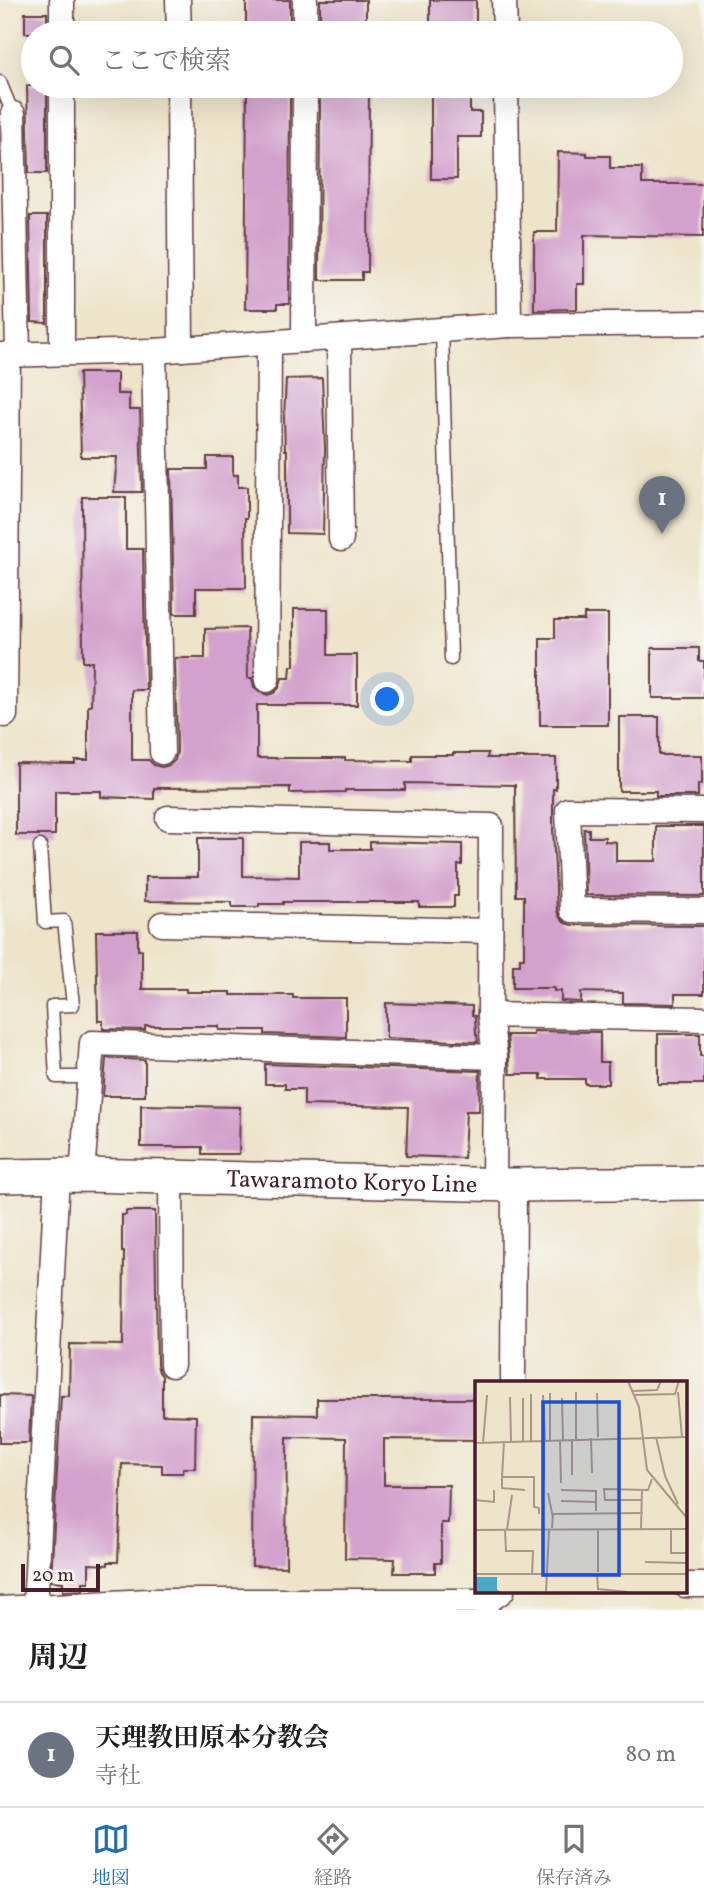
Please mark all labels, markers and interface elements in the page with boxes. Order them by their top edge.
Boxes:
search box [21,21,683,98]
icon: search [45,41,83,79]
text: ここで検索 [101,44,231,80]
pin: 1 [639,476,685,534]
your location [370,682,404,716]
street label: Tawaramoto Koryo Line [226,1163,478,1203]
inset map [475,1381,686,1592]
scale bar [21,1561,100,1593]
text: 20 m [32,1563,74,1589]
text: 周辺 [28,1638,88,1680]
text: 天理教田原本分教会 [95,1721,329,1757]
text: 1 [46,1739,56,1771]
text: 80 m [626,1739,676,1771]
text: 寺社 [95,1761,141,1793]
tab: 地図 [92,1820,130,1892]
tab: 経路 [314,1820,352,1892]
tab: 保存済み [536,1820,612,1892]

